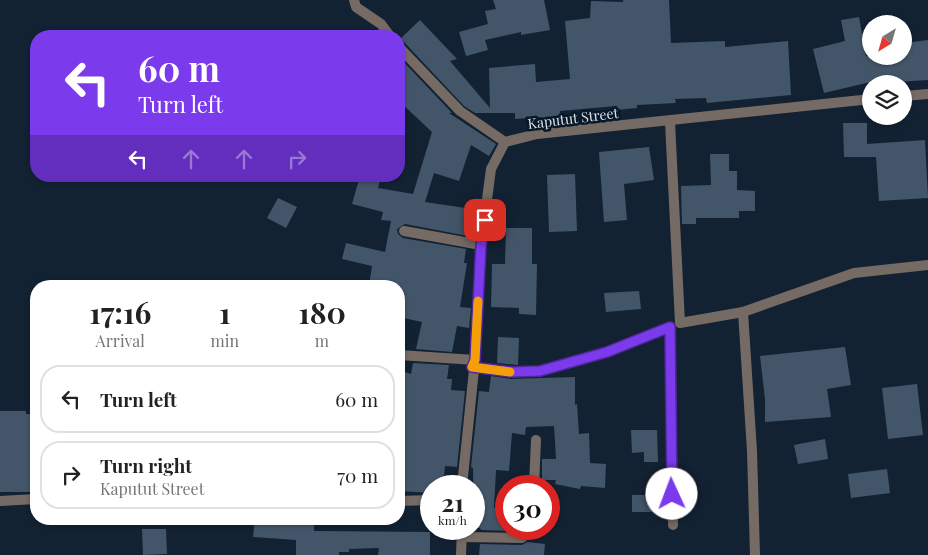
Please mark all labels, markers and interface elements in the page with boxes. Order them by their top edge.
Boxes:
north arrow [862,15,912,65]
map controls [862,15,912,125]
text: 60 m [138,44,220,91]
icon: left [55,50,120,115]
button: layers [862,75,912,125]
text: Turn left [138,89,223,119]
street label: Kaputut Street [527,103,620,133]
icon: left [124,145,152,173]
icon: ahead [177,145,205,173]
icon: ahead [230,145,258,173]
icon: right [283,145,311,173]
pin [464,199,506,241]
icon: arrive [471,206,499,234]
text: 17:16 [89,292,151,332]
text: 1 [219,292,230,332]
text: 180 [298,292,346,332]
text: Arrival [96,330,145,351]
text: min [211,330,239,351]
text: m [315,330,329,351]
icon: left [57,385,85,413]
text: Turn left [100,386,177,412]
text: 60 m [335,386,378,412]
text: Turn right [100,452,192,478]
icon: right [57,461,85,489]
text: 70 m [337,462,378,488]
position arrow [645,467,697,519]
speed limit sign: 30 [495,475,560,540]
text: Kaputut Street [100,478,204,499]
text: 21 [441,485,464,518]
text: km/h [438,512,467,528]

